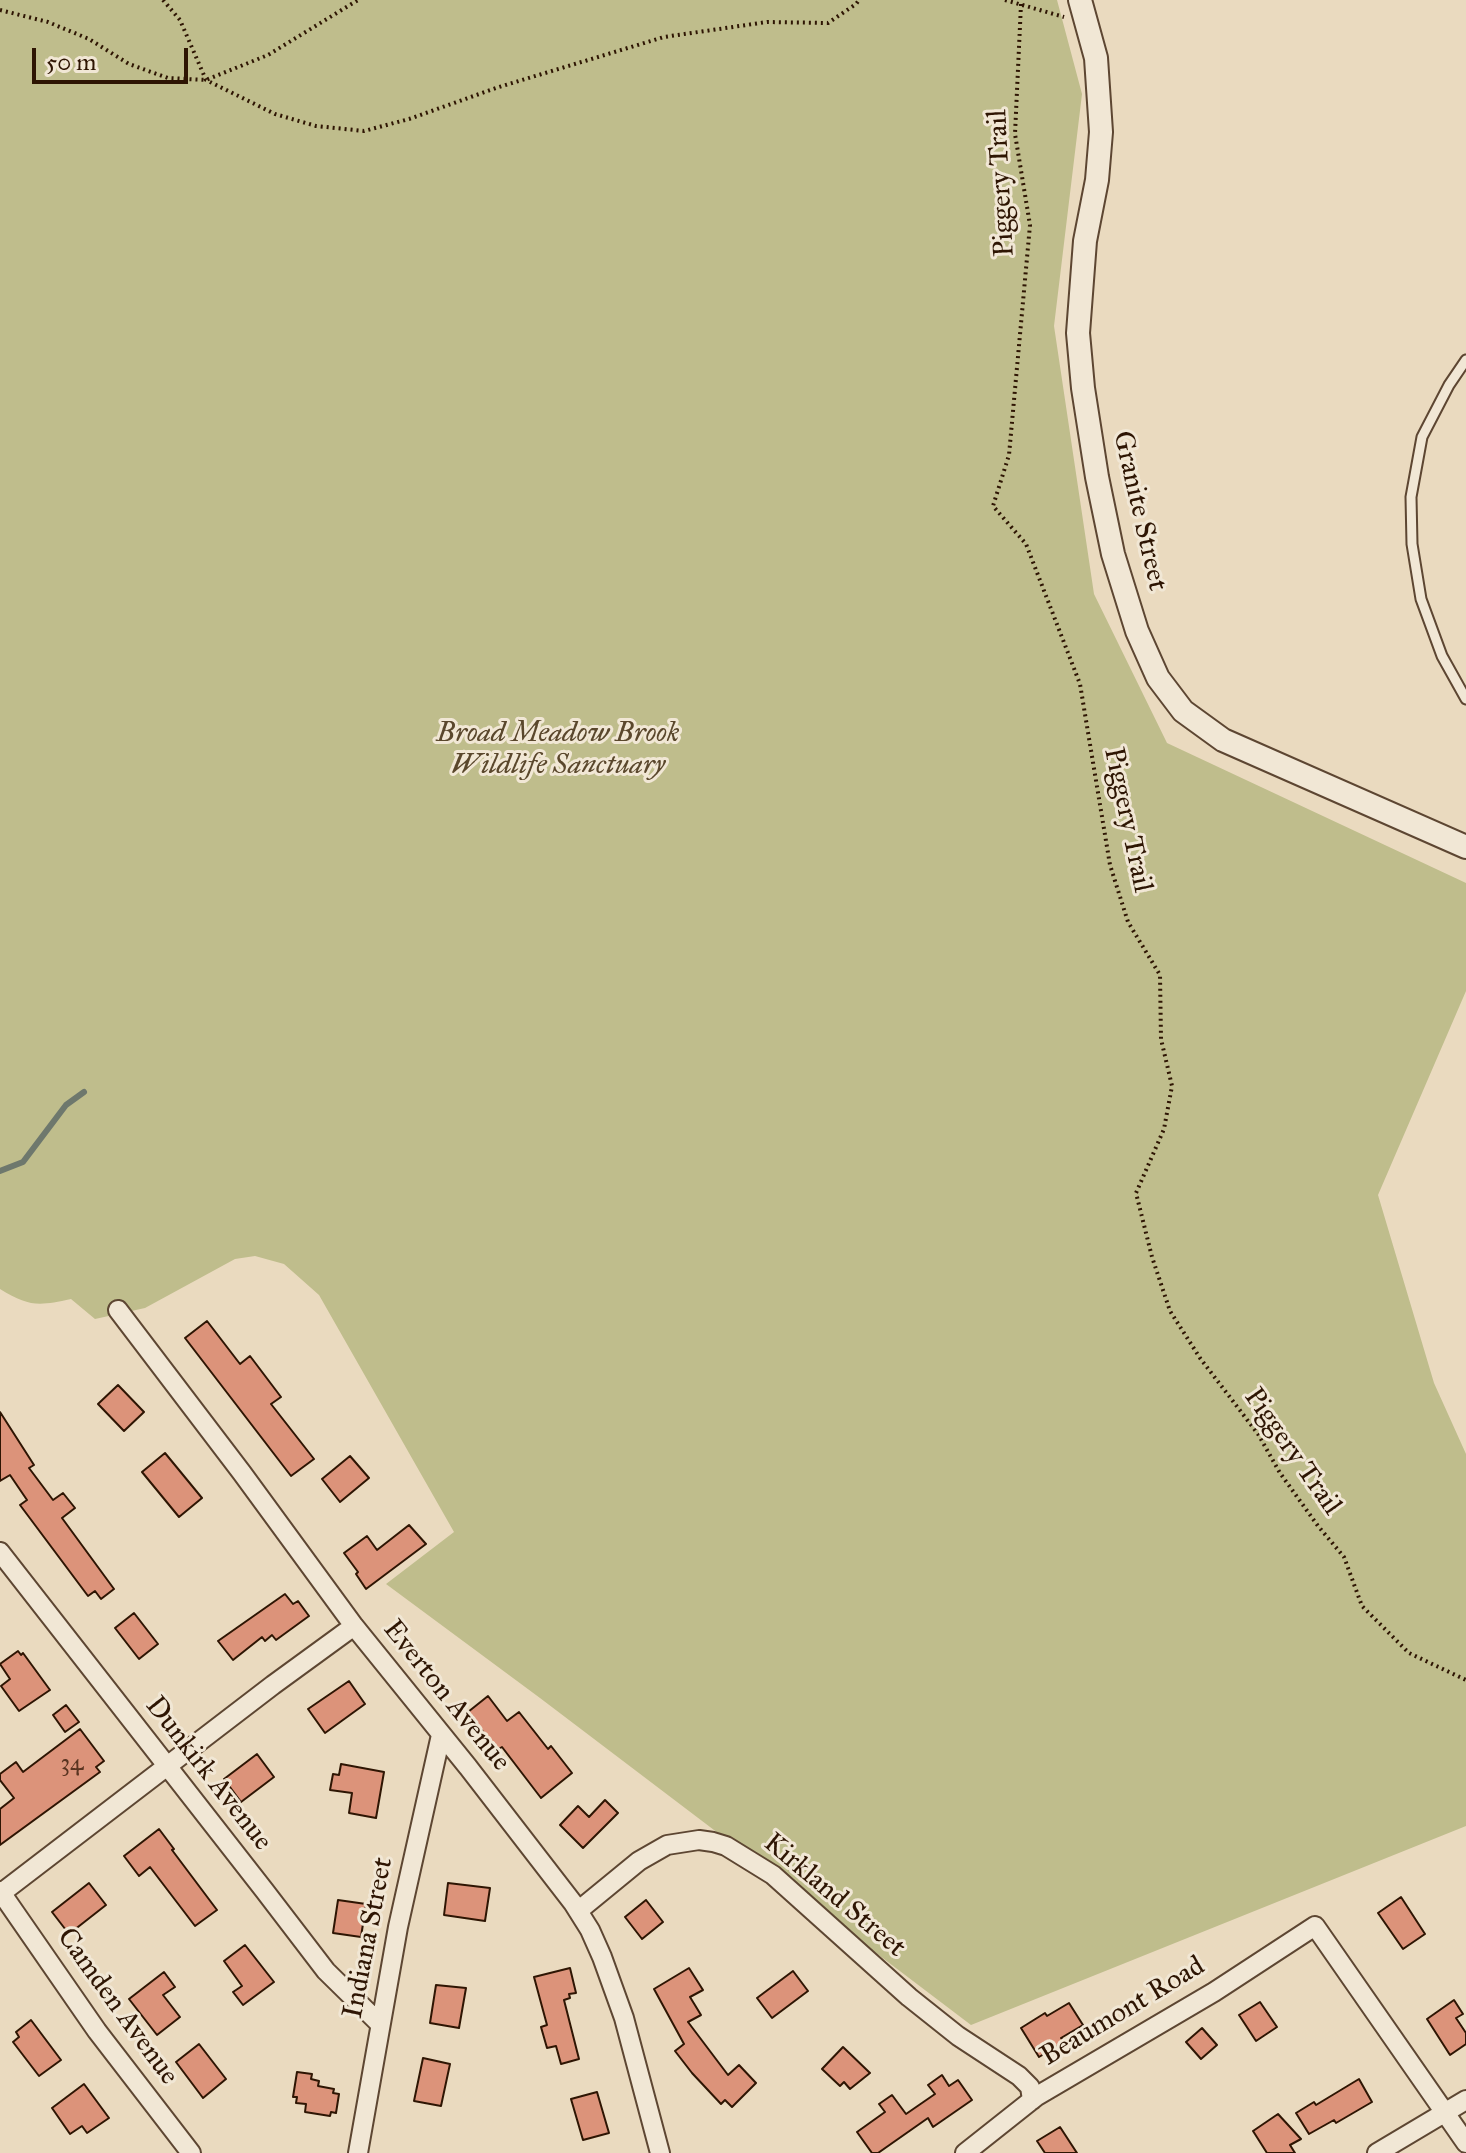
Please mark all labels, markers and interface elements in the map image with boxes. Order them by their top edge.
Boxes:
scale bar [36,32,192,82]
text: 50 m [46,47,96,77]
street label: Piggery Trail [981,109,1023,257]
street label: Granite Street [1104,428,1174,594]
park label: Broad Meadow Brook Wildlife Sanctuary [437,717,679,783]
street label: Piggery Trail [1095,744,1159,896]
street label: Piggery Trail [1236,1382,1348,1522]
street label: Everton Avenue [375,1614,517,1778]
street label: Dunkirk Avenue [137,1690,279,1858]
house number: 34 [61,1750,83,1778]
street label: Kirkland Street [756,1827,912,1965]
street label: Indiana Street [337,1855,401,2021]
street label: Camden Avenue [49,1922,185,2092]
street label: Beaumont Road [1035,1950,1211,2074]

